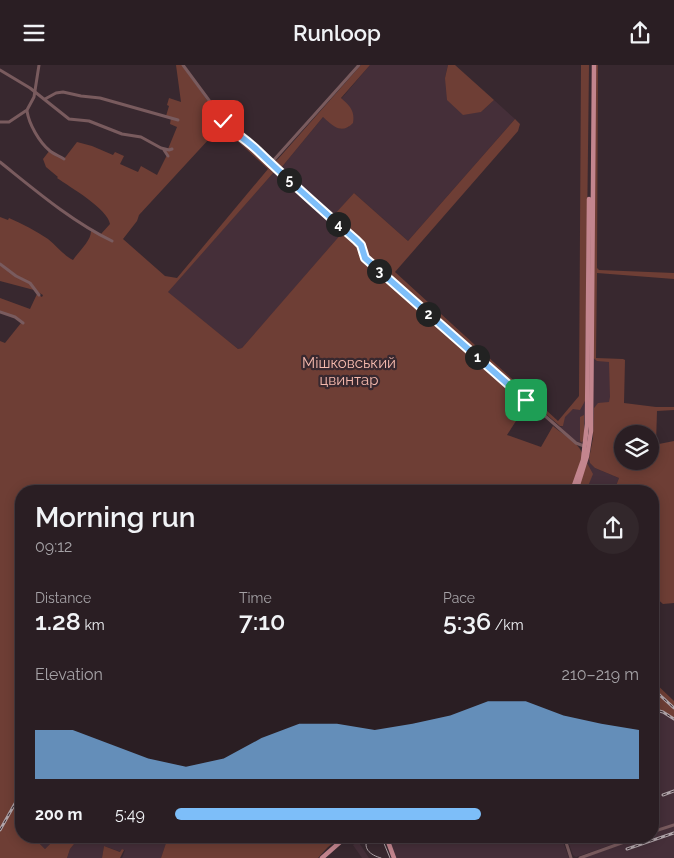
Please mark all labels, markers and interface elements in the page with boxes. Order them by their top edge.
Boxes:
icon: menu [20,19,48,47]
icon: share [626,19,654,47]
text: Runloop [293,20,381,46]
pin [202,100,244,142]
icon: check [209,107,237,135]
pin: 5 [276,167,302,193]
text: 5 [286,172,293,188]
pin: 4 [326,211,350,237]
text: 4 [335,216,343,232]
pin: 3 [366,259,392,283]
text: 3 [376,263,383,279]
pin: 2 [416,301,440,327]
text: 2 [425,306,432,322]
pin: 1 [464,345,490,369]
text: 1 [474,349,481,365]
park label: Мішковський цвинтар [302,354,396,389]
pin [505,379,547,421]
icon: arrive [512,386,540,414]
map controls [614,425,659,470]
button: layers [614,425,659,470]
text: Morning run [35,501,195,534]
button: share [587,502,639,554]
text: 09:12 [35,537,72,556]
text: Distance [35,590,91,606]
text: Time [239,590,272,606]
text: Pace [443,590,475,606]
text: 1.28 [35,606,81,636]
text: 7:10 [239,606,285,636]
text: 5:36 [443,606,491,636]
text: km [81,617,105,633]
text: /km [491,617,524,633]
text: Elevation [35,665,103,684]
text: 210–219 m [562,665,639,684]
text: 200 m [35,805,82,824]
text: 5:49 [115,805,145,824]

